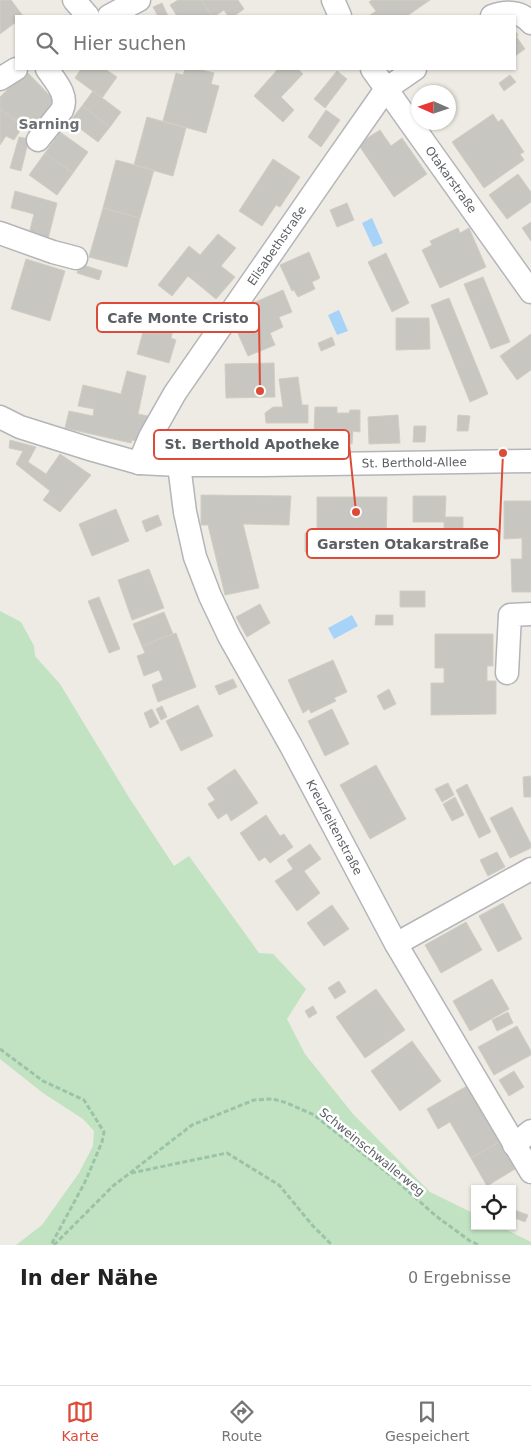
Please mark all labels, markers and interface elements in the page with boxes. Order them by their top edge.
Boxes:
search box [15,15,516,70]
icon: search [33,29,61,57]
text: Hier suchen [73,32,186,54]
north arrow [411,85,456,130]
district label: Sarning [18,116,80,132]
street label: Otakarstraße [422,144,480,216]
street label: Elisabethstraße [245,203,309,288]
callout: Cafe Monte Cristo [97,303,259,332]
text: Cafe Monte Cristo [107,310,249,326]
callout: St. Berthold Apotheke [154,430,349,459]
text: St. Berthold Apotheke [164,436,340,452]
street label: St. Berthold-Allee [362,455,467,471]
callout: Garsten Otakarstraße [307,529,499,558]
text: Garsten Otakarstraße [317,536,489,552]
street label: Kreuzleitenstraße [303,777,365,877]
street label: Schweinschwallerweg [317,1105,427,1199]
map controls [471,1185,516,1230]
button: locate [471,1185,516,1230]
text: In der Nähe [20,1266,158,1290]
text: 0 Ergebnisse [408,1268,511,1287]
tab: Karte [61,1398,99,1444]
tab: Route [222,1398,262,1444]
tab: Gespeichert [385,1398,470,1444]

